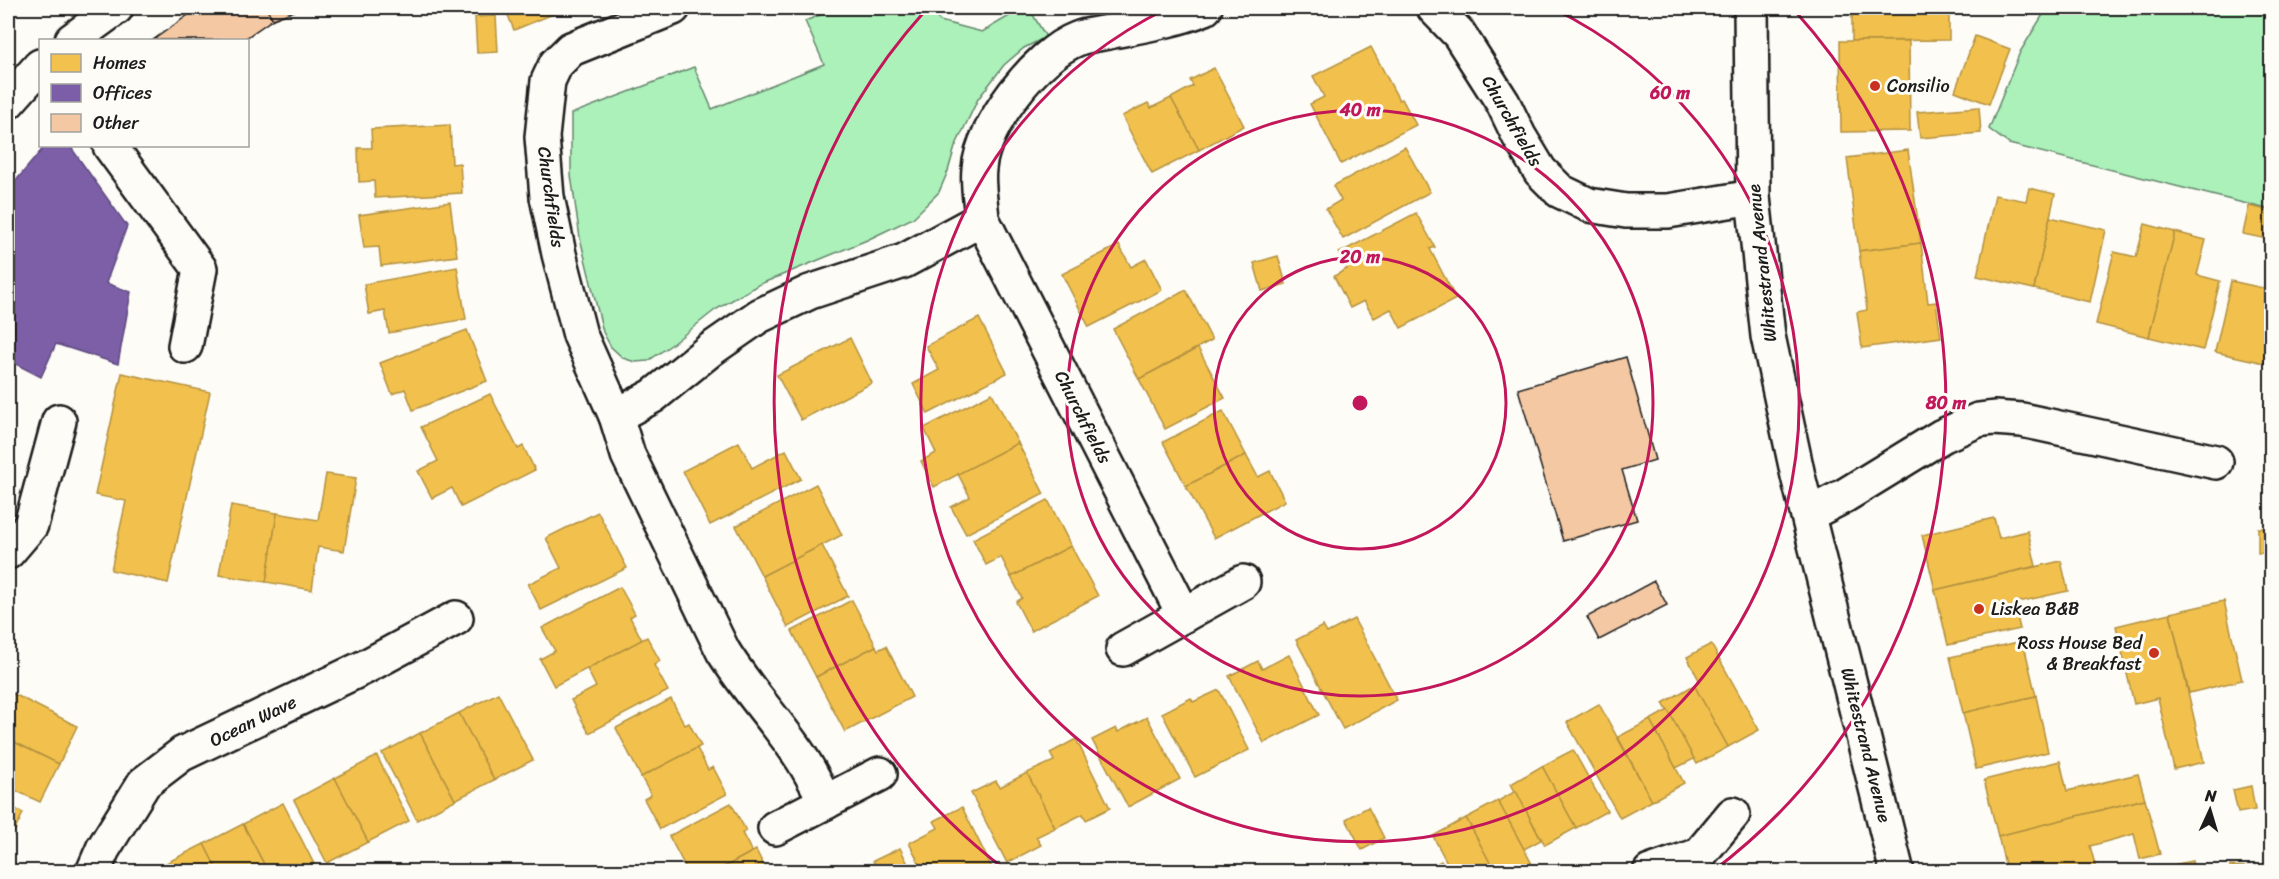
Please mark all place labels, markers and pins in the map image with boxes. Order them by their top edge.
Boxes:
place label: Consilio [1887,70,1950,102]
marker: Consilio [1868,79,1882,93]
centre of rings [1350,393,1370,413]
place label: Liskea B&B [1991,593,2079,625]
marker: Liskea B&B [1972,602,1986,616]
place label: Ross House Bed & Breakfast [2018,627,2144,680]
marker: Ross House Bed & Breakfast [2147,646,2161,660]

